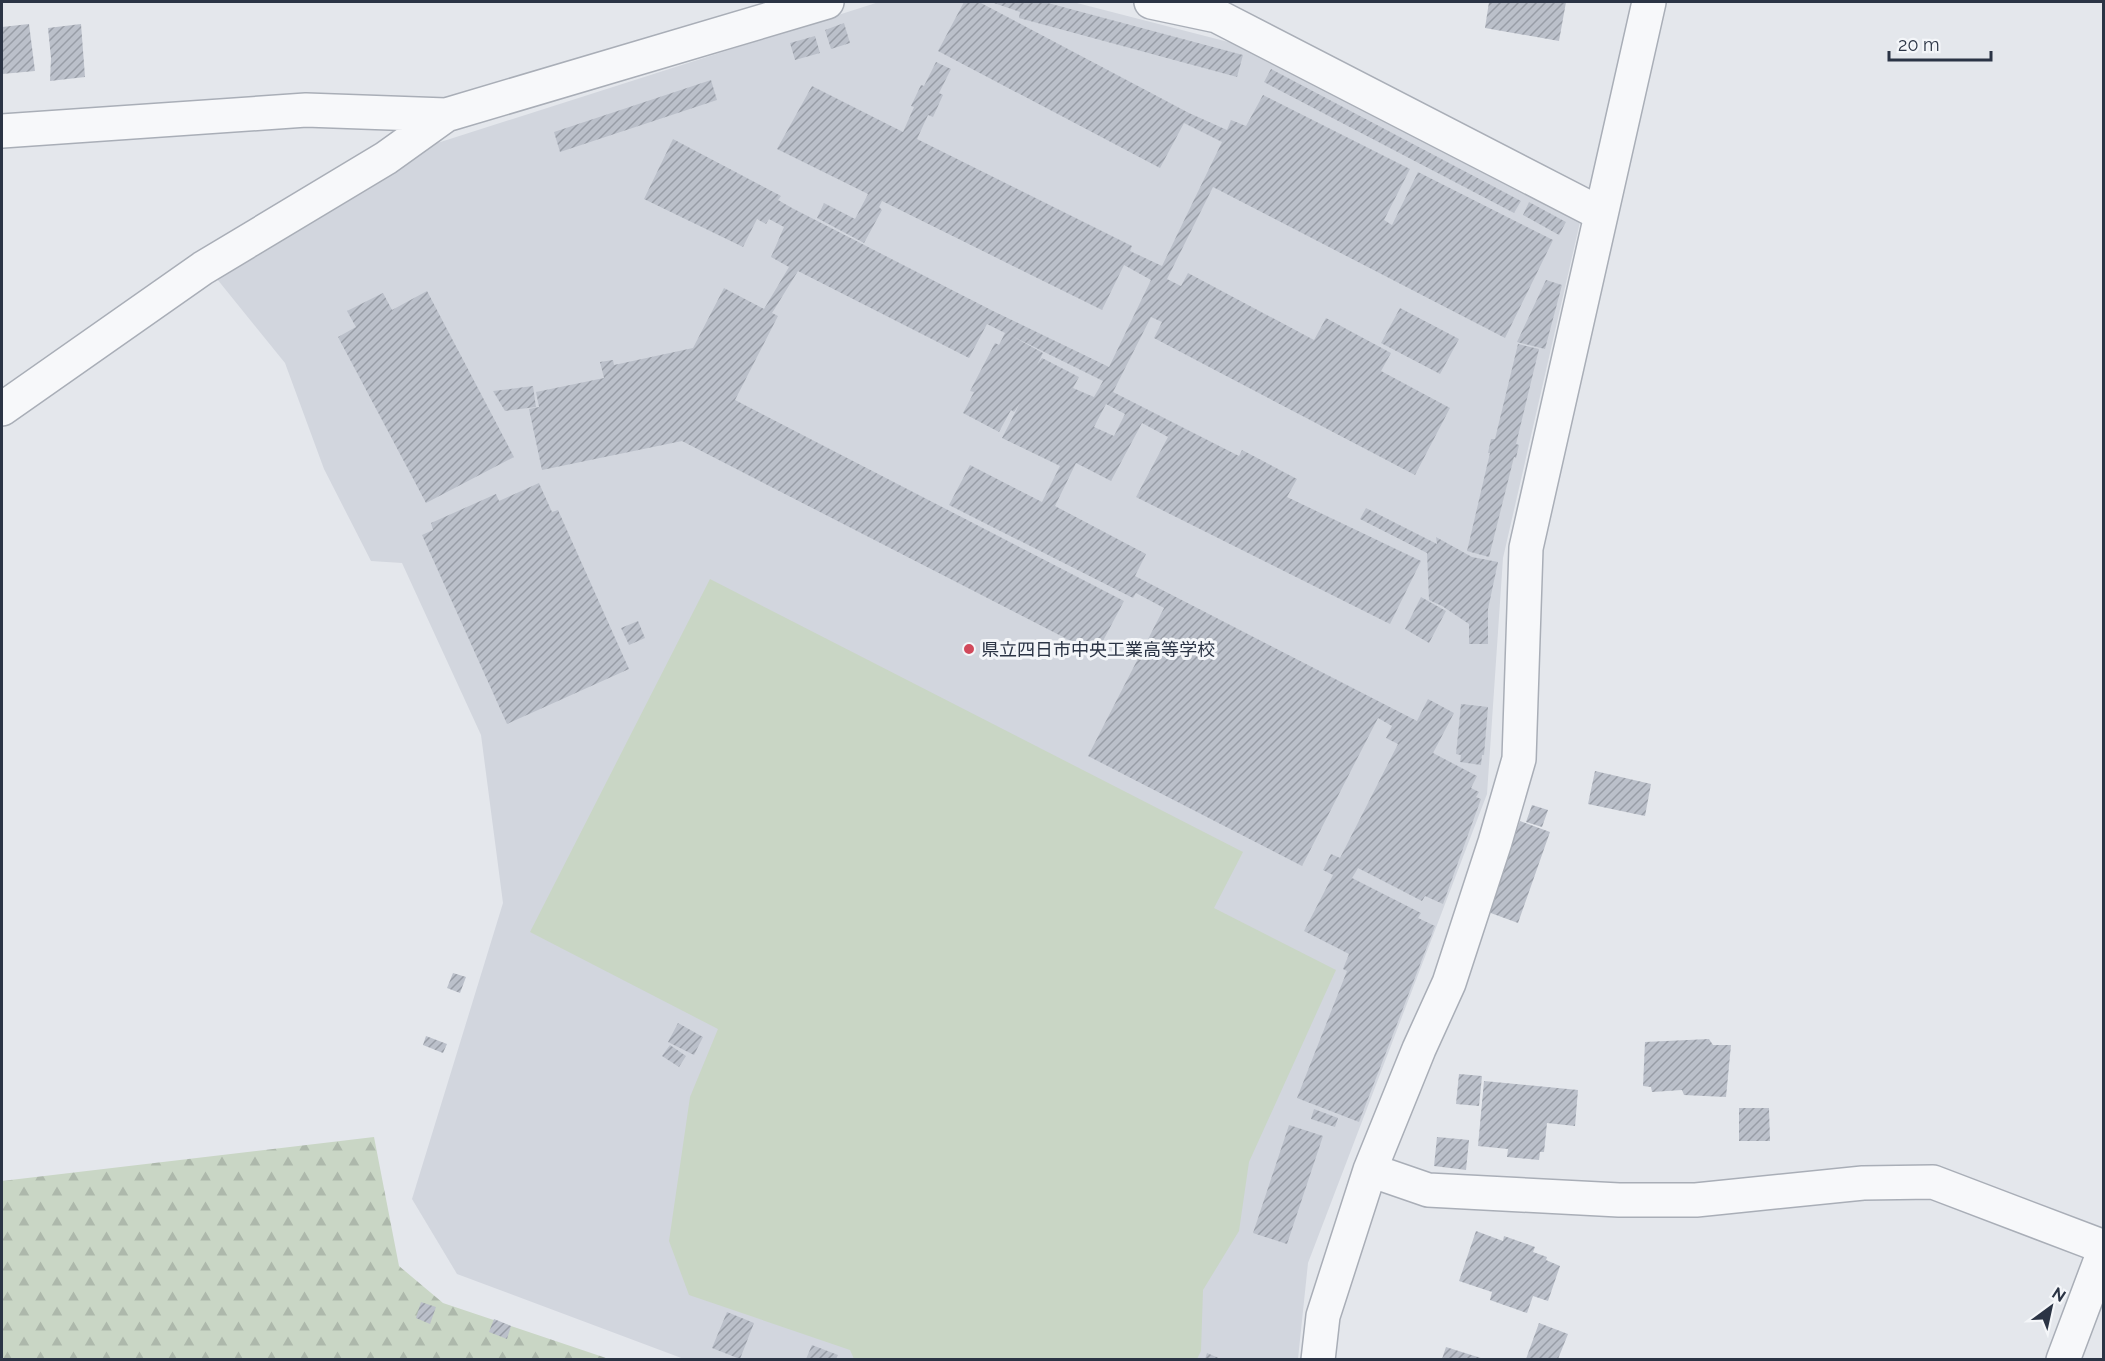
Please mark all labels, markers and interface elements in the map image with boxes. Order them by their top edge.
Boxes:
scale bar [1889,24,1991,62]
text: 20 m [1898,34,1940,55]
place label: 県立四日市中央工業高等学校 [981,639,1215,660]
marker: 県立四日市中央工業高等学校 [962,642,976,656]
north arrow [2021,1277,2081,1337]
text: N [2049,1284,2069,1306]

